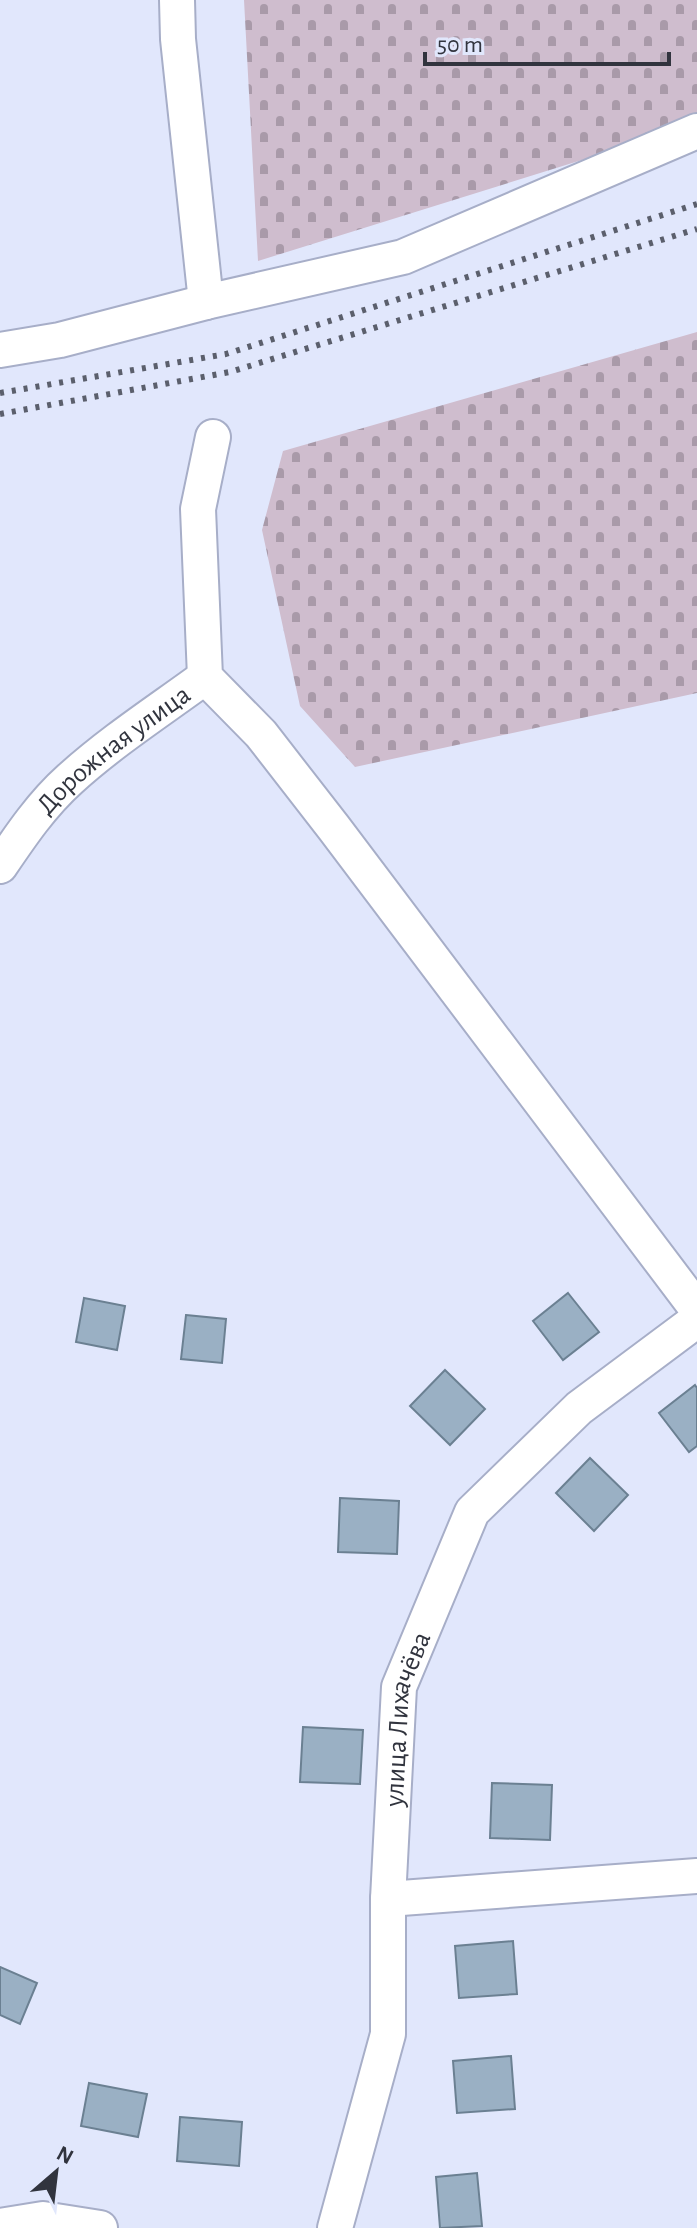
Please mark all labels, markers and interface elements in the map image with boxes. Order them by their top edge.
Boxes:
scale bar [425,16,669,66]
text: 50 m [437,33,483,57]
street label: Дорожная улица [32,680,196,820]
street label: улица Лихачёва [381,1628,437,1808]
north arrow [16,2132,96,2212]
text: N [53,2142,77,2169]

